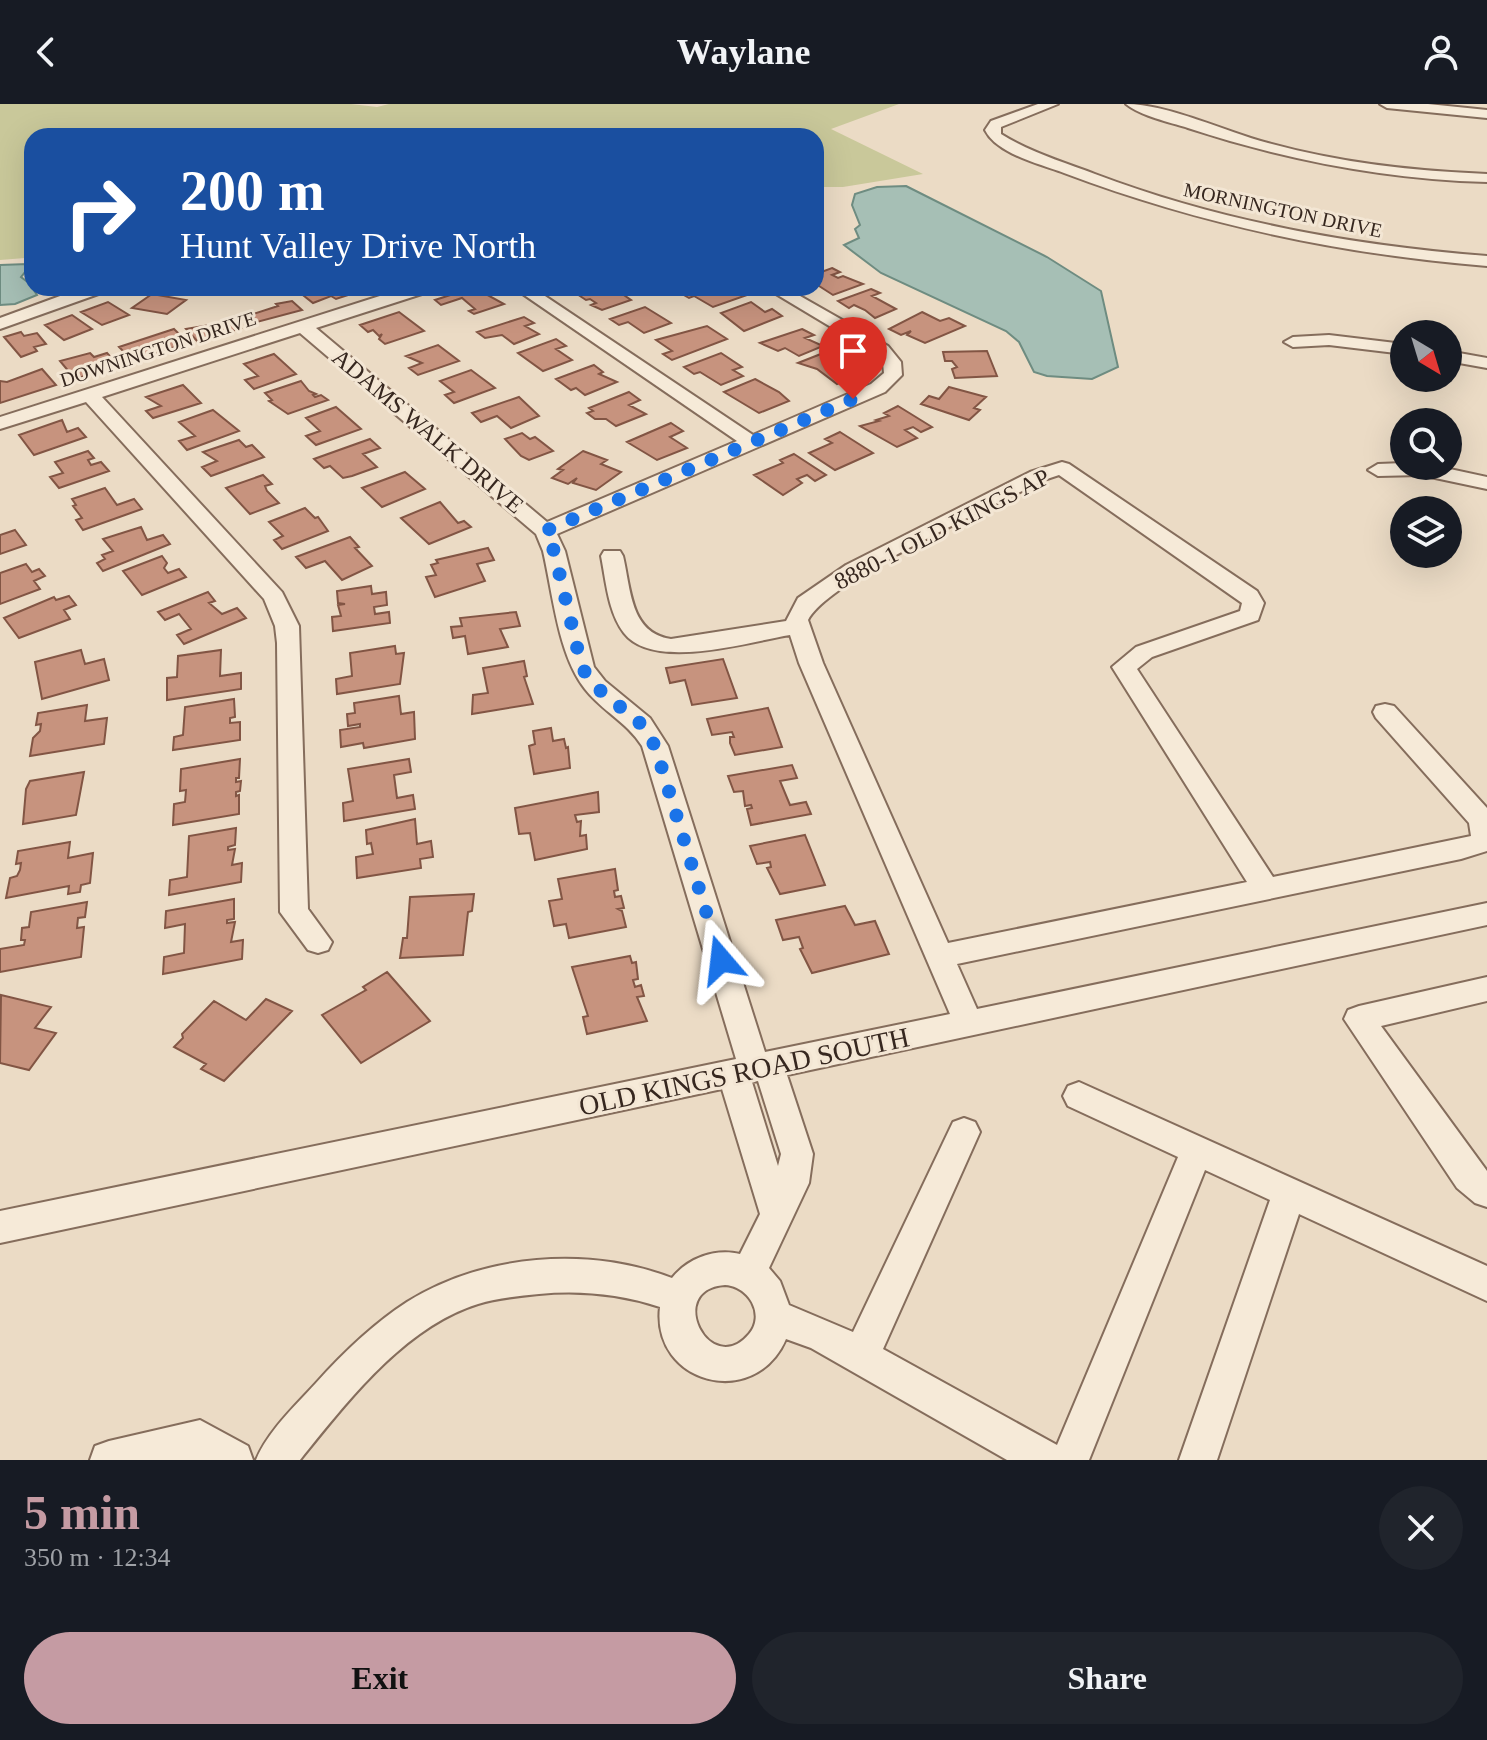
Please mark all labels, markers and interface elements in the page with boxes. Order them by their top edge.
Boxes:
icon: back [24,30,68,74]
icon: person [1419,30,1463,74]
text: Waylane [676,32,811,72]
icon: right [48,160,152,264]
text: 200 m [180,160,325,222]
street label: MORNINGTON DRIVE [1182,178,1384,242]
text: Hunt Valley Drive North [180,226,536,266]
street label: DOWNINGTON DRIVE [57,307,259,391]
pin [819,317,887,399]
north arrow [1390,320,1462,392]
map controls [1390,320,1462,568]
icon: arrive [831,329,875,373]
street label: ADAMS WALK DRIVE [327,344,529,518]
button: search [1390,408,1462,480]
street label: 8880-1 OLD KINGS AP [830,463,1054,595]
button: layers [1390,496,1462,568]
position arrow [679,918,763,1002]
street label: OLD KINGS ROAD SOUTH [576,1021,912,1122]
text: 5 min [24,1486,140,1539]
button: close [1379,1486,1463,1570]
text: 350 m · 12:34 [24,1543,171,1572]
button: Exit [24,1632,736,1724]
button: Share [752,1632,1463,1724]

